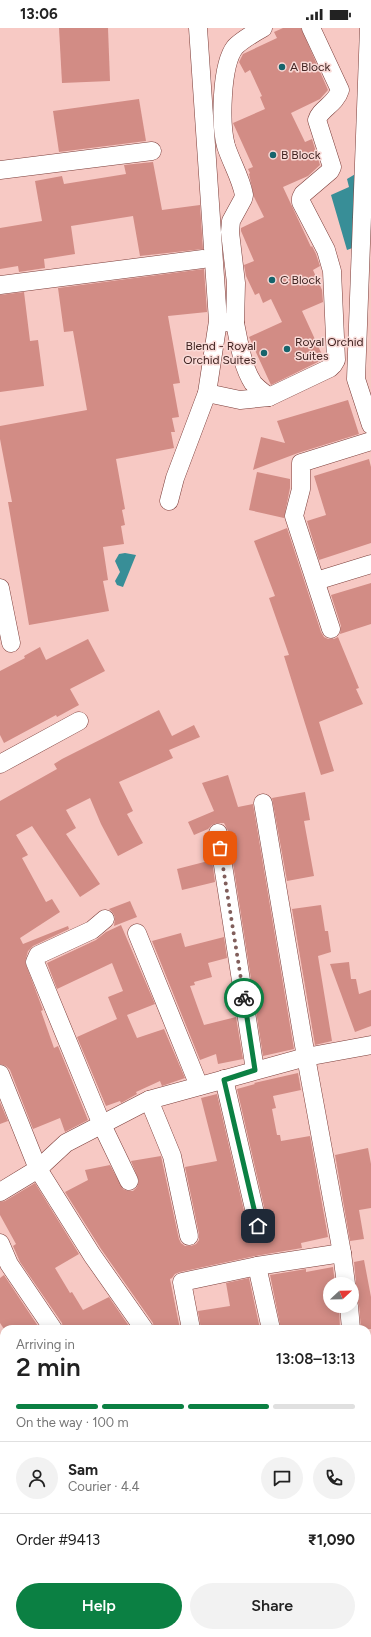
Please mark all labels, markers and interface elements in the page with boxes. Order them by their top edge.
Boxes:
text: 13:06 [20,5,58,23]
place label: A Block [290,60,331,74]
marker: A Block [277,62,287,72]
place label: B Block [281,148,321,162]
marker: B Block [268,150,278,160]
place label: C Block [280,273,321,287]
marker: C Block [267,275,277,285]
place label: Royal Orchid Suites [295,335,364,363]
place label: Blend - Royal Orchid Suites [183,339,256,367]
marker: Royal Orchid Suites [282,344,292,354]
marker: Blend - Royal Orchid Suites [259,348,269,358]
pin [203,831,237,865]
icon: bag [209,837,231,859]
courier [224,978,264,1018]
icon: bike [233,987,255,1009]
pin [241,1209,275,1243]
icon: home [247,1215,269,1237]
north arrow [323,1277,359,1313]
map controls [323,1277,359,1313]
text: Arriving in [16,1337,75,1352]
text: 13:08–13:13 [276,1350,355,1368]
text: 2 min [16,1351,81,1383]
text: On the way · 100 m [16,1415,128,1430]
button: person [16,1457,58,1499]
button: chat [261,1457,303,1499]
button: phone [313,1457,355,1499]
text: Sam [68,1461,98,1479]
text: Courier · 4.4 [68,1479,140,1494]
text: Order #9413 [16,1531,100,1549]
text: ₹1,090 [308,1531,355,1549]
button: Help [16,1583,182,1629]
button: Share [190,1583,355,1629]

